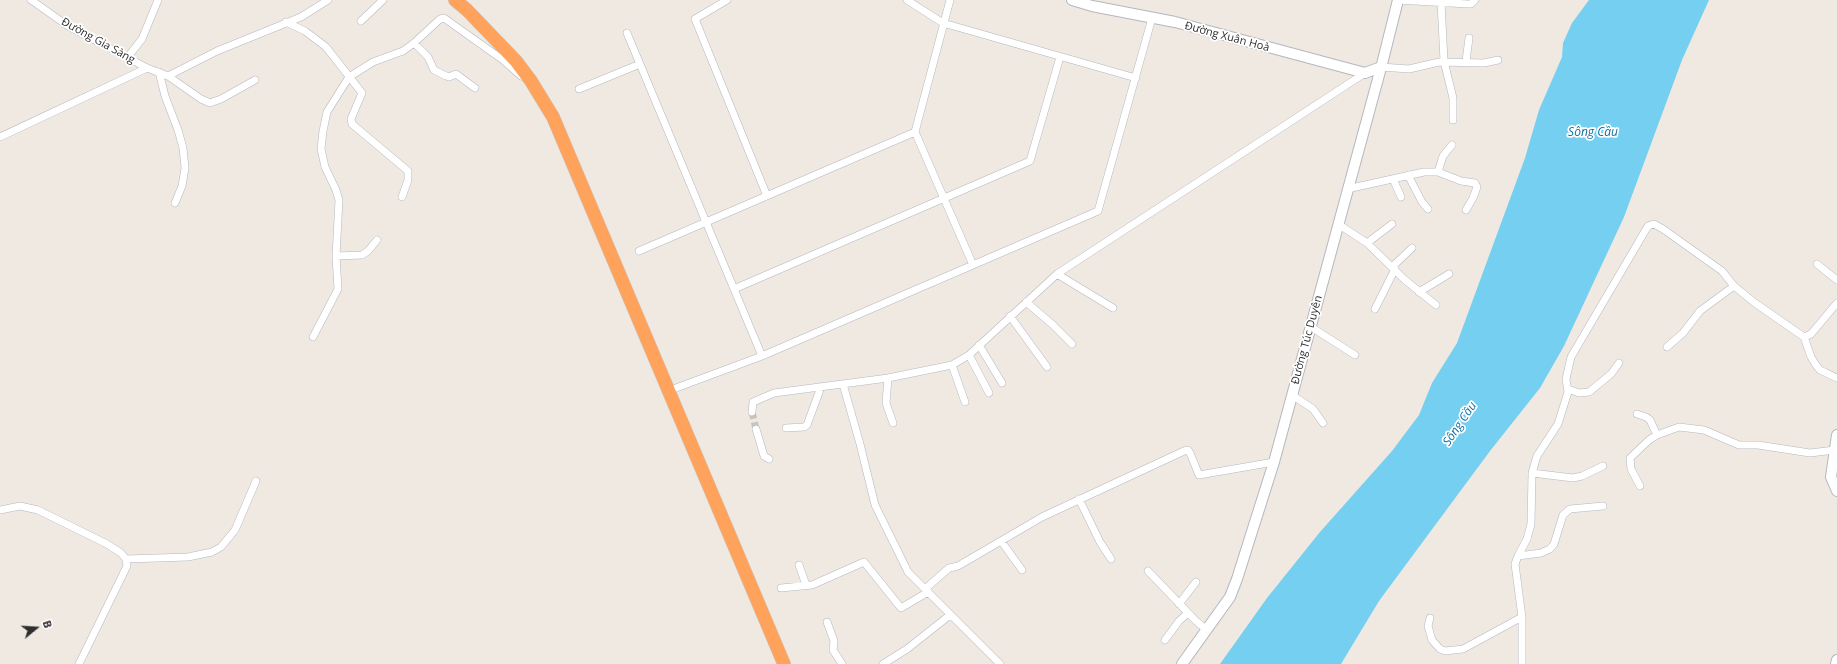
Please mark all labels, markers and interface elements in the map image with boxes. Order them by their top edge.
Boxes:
street label: Đường Gia Sàng [59,15,137,67]
street label: Đường Xuân Hoà [1183,19,1271,55]
water label: Sông Cầu [1568,126,1618,140]
street label: Đường Túc Duyên [1289,294,1325,386]
water label: Sông Cầu [1440,399,1480,449]
north arrow [16,608,56,648]
text: B [40,618,56,630]

